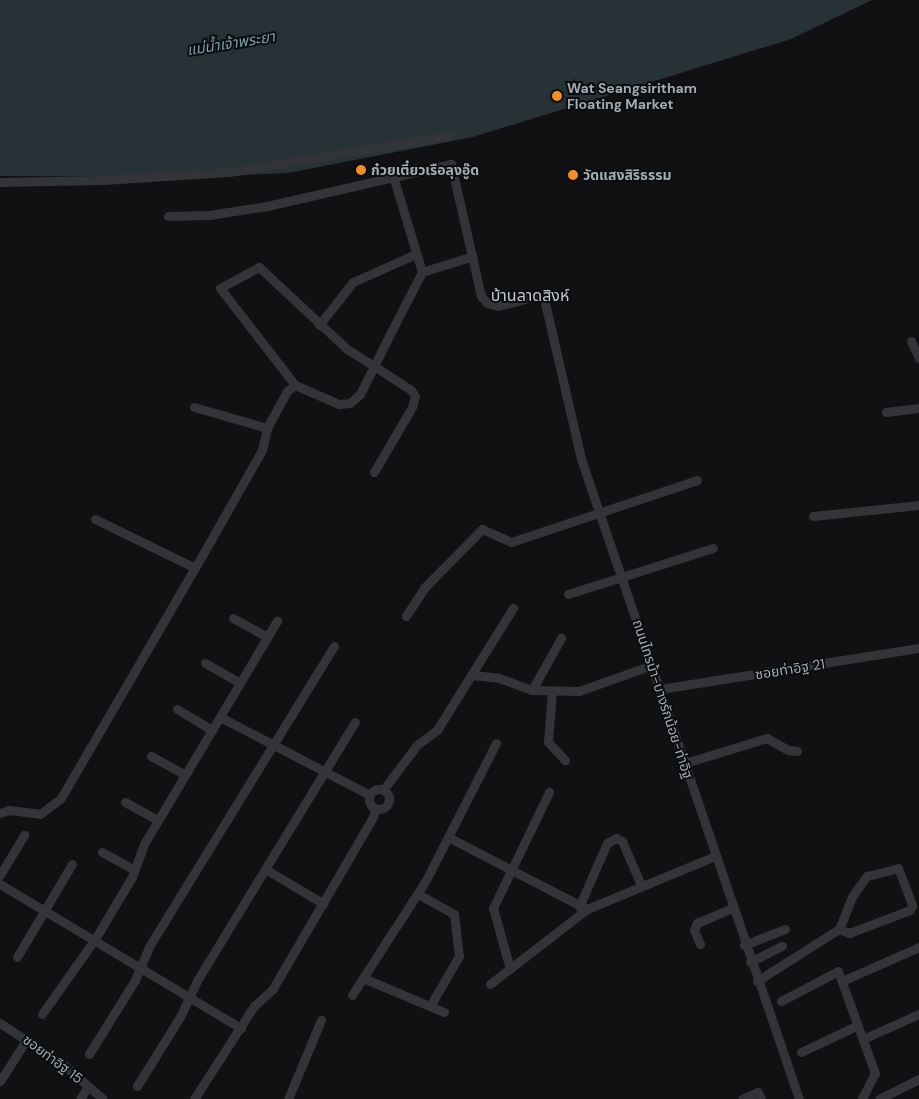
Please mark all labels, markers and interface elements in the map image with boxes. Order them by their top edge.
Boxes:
water label: แม่น้ำเจ้าพระยา [186,28,276,60]
place label: Wat Seangsiritham Floating Market [567,80,697,112]
marker: Wat Seangsiritham Floating Market [551,90,563,102]
place label: ก๋วยเตี๋ยวเรือลุงอู๊ด [371,162,479,178]
marker: ก๋วยเตี๋ยวเรือลุงอู๊ด [355,164,367,176]
place label: วัดแสงสิริธรรม [583,167,671,183]
marker: วัดแสงสิริธรรม [567,169,579,181]
district label: บ้านลาดสิงห์ [491,286,569,306]
street label: ถนนไทรม้า-บางรักน้อย-ท่าอิฐ [629,617,697,781]
street label: ซอยท่าอิฐ 21 [754,655,826,683]
street label: ซอยท่าอิฐ 15 [20,1031,86,1087]

